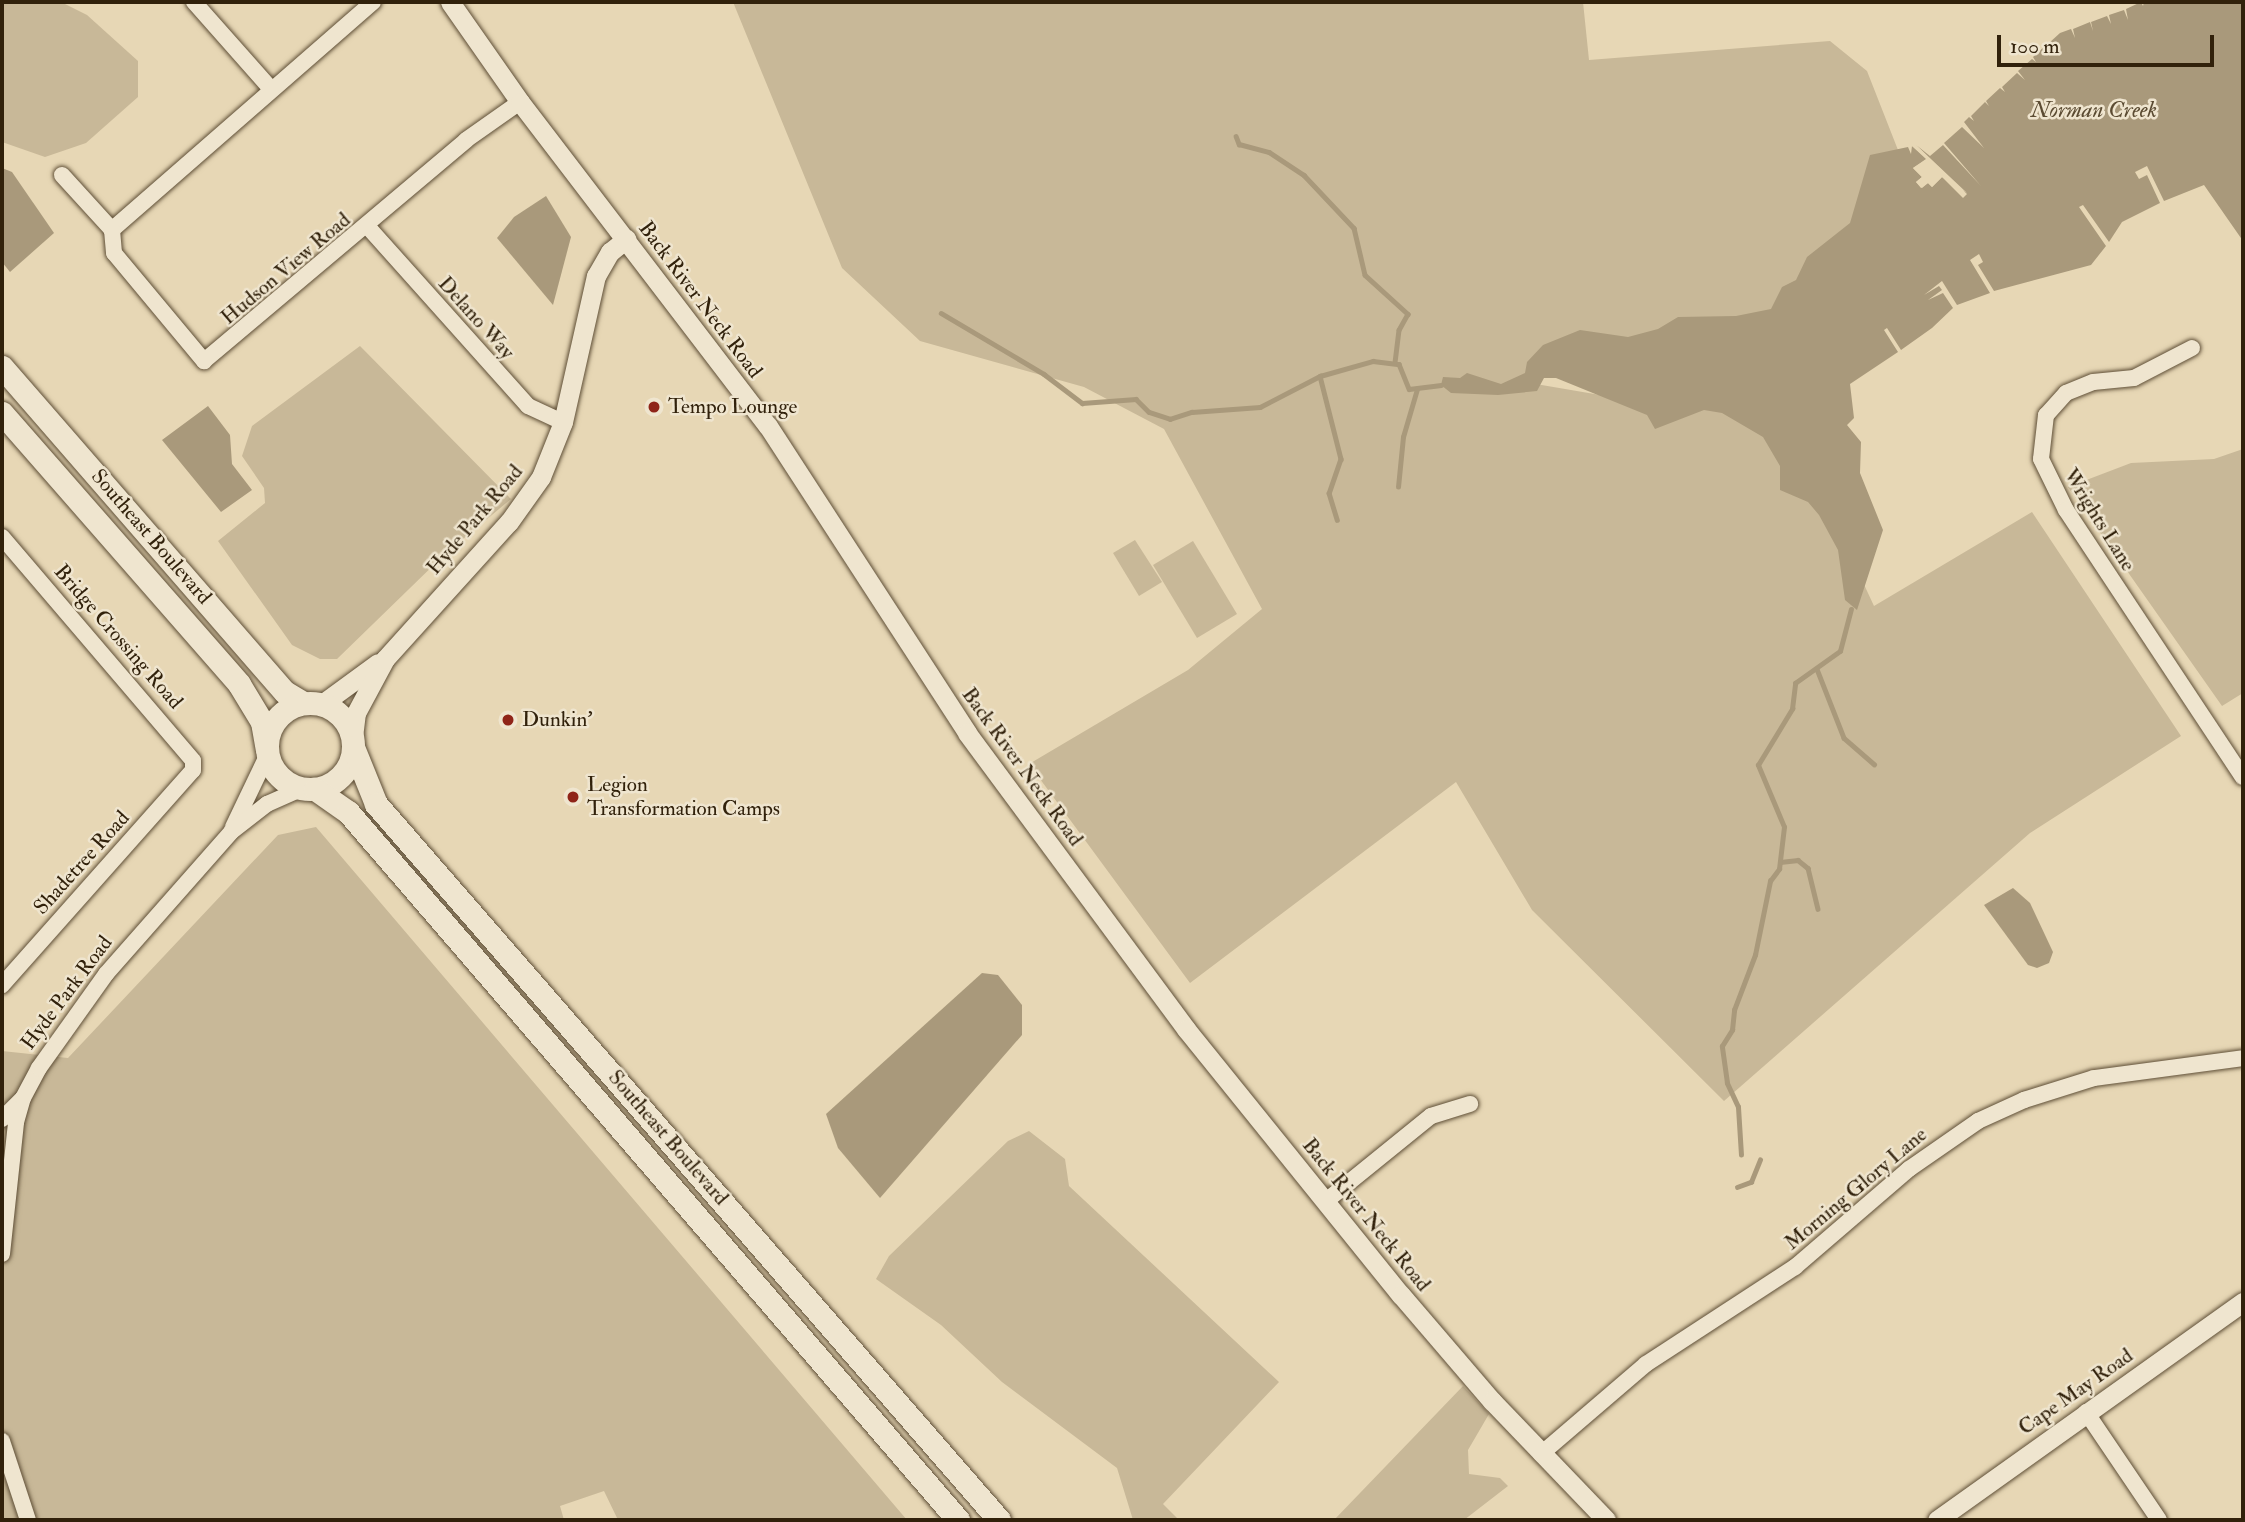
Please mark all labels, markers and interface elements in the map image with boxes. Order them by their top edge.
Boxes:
scale bar [2000,21,2217,65]
text: 100 m [2010,33,2060,60]
water label: Norman Creek [2031,96,2157,124]
street label: Hudson View Road [216,208,356,330]
street label: Back River Neck Road [633,217,767,383]
street label: Delano Way [432,272,520,364]
place label: Tempo Lounge [668,394,797,420]
marker: Tempo Lounge [646,399,662,415]
street label: Hyde Park Road [422,460,528,580]
street label: Southeast Boulevard [86,464,216,610]
street label: Wrights Lane [2058,464,2140,576]
street label: Bridge Crossing Road [48,560,188,714]
street label: Back River Neck Road [956,683,1088,851]
place label: Dunkin' [522,707,593,733]
marker: Dunkin' [500,712,516,728]
place label: Legion Transformation Camps [587,772,780,822]
marker: Legion Transformation Camps [565,789,581,805]
street label: Shadetree Road [29,806,135,920]
street label: Hyde Park Road [16,931,118,1055]
street label: Southeast Boulevard [603,1065,733,1211]
street label: Morning Glory Lane [1780,1122,1932,1256]
street label: Back River Neck Road [1297,1133,1435,1297]
street label: Cape May Road [2014,1343,2138,1441]

